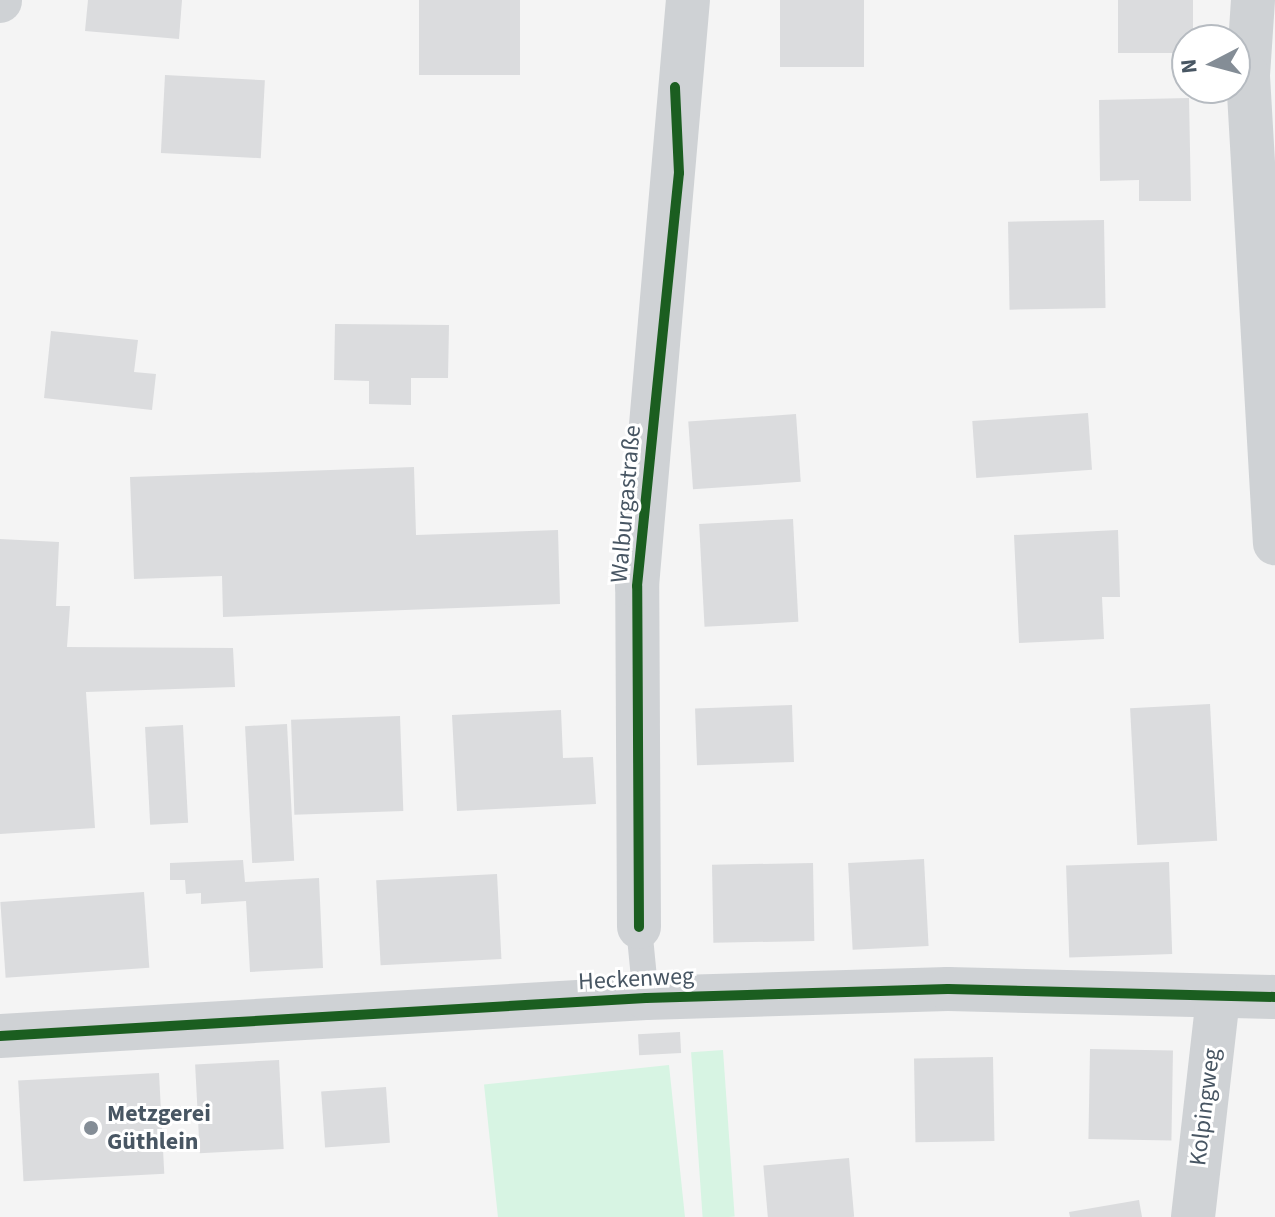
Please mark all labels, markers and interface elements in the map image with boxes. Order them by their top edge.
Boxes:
north arrow [1171,24,1251,104]
text: N [1172,57,1206,75]
street label: Walburgastraße [605,424,647,584]
street label: Heckenweg [577,962,695,996]
street label: Kolpingweg [1184,1047,1226,1167]
place label: Metzgerei Güthlein [107,1100,211,1156]
marker: Metzgerei Güthlein [82,1119,100,1137]

